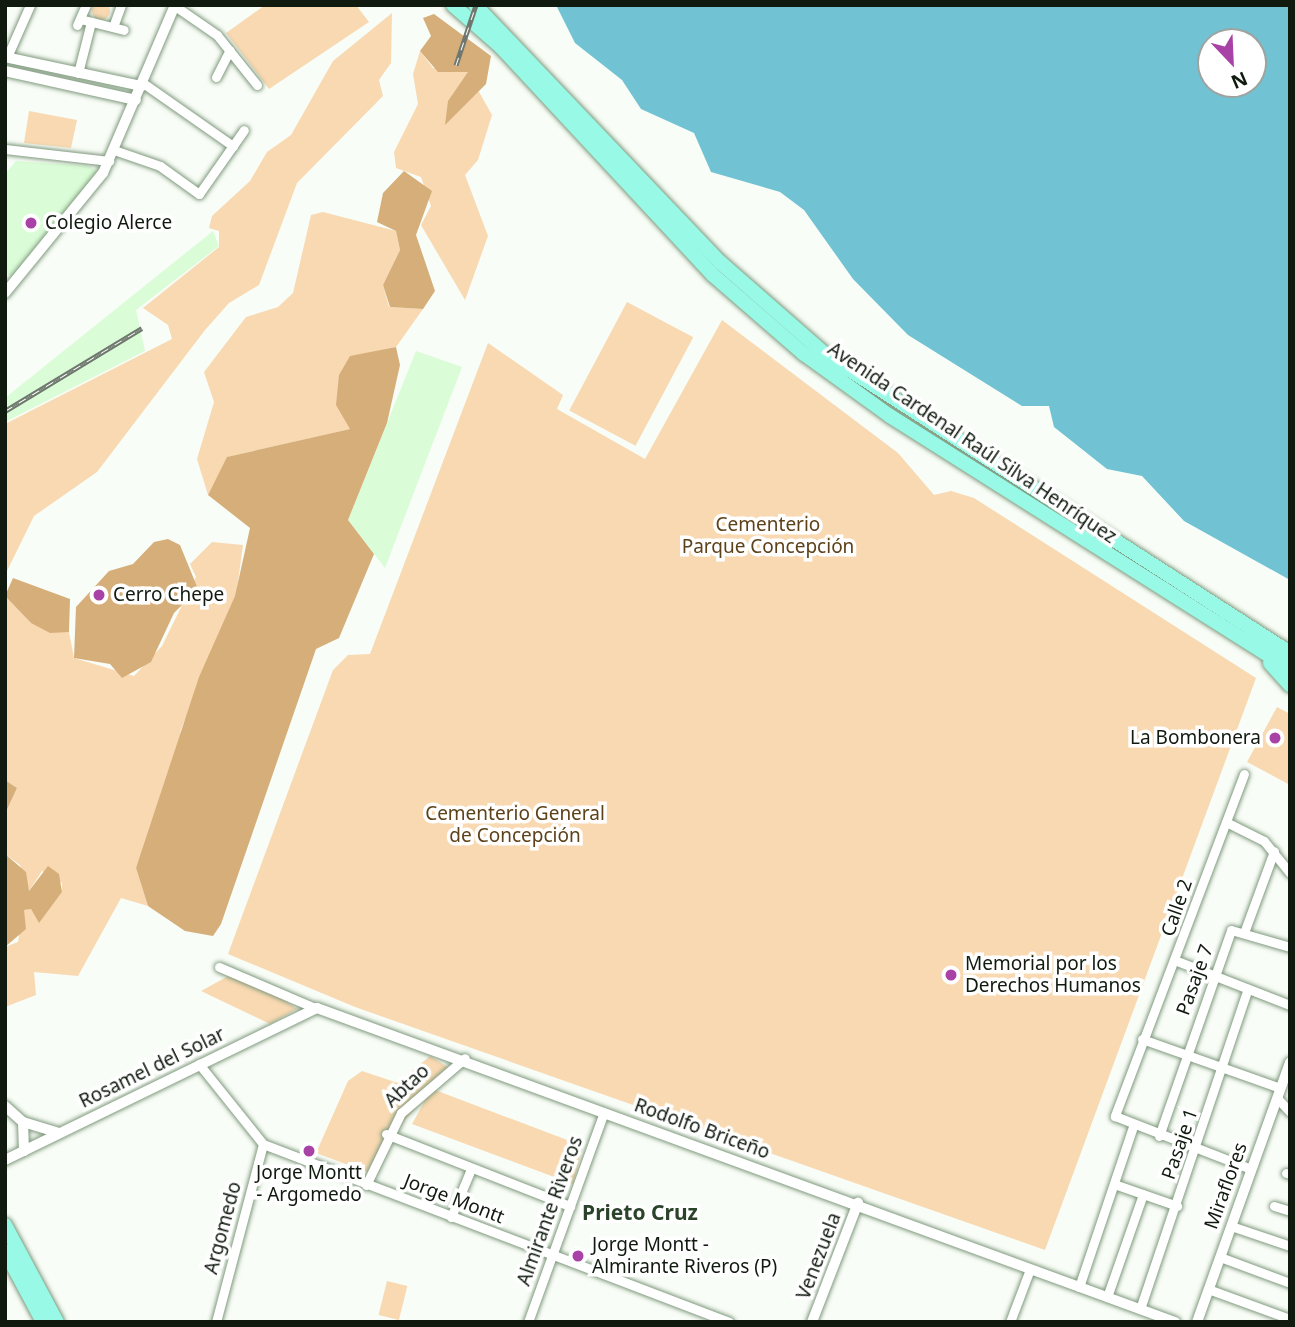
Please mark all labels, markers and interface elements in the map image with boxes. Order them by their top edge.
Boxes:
north arrow [1197,28,1267,98]
text: N [1227,66,1252,95]
place label: Colegio Alerce [45,212,172,234]
marker: Colegio Alerce [23,215,39,231]
street label: Avenida Cardenal Raúl Silva Henríquez [823,338,1121,548]
park label: Cementerio Parque Concepción [682,514,854,558]
place label: Cerro Chepe [113,584,224,606]
marker: Cerro Chepe [91,587,107,603]
place label: La Bombonera [1130,727,1261,749]
marker: La Bombonera [1267,730,1283,746]
park label: Cementerio General de Concepción [425,803,605,847]
street label: Calle 2 [1157,876,1197,940]
street label: Pasaje 7 [1172,942,1218,1018]
place label: Memorial por los Derechos Humanos [965,953,1141,997]
marker: Memorial por los Derechos Humanos [943,967,959,983]
street label: Rosamel del Solar [76,1023,228,1113]
street label: Abtao [380,1060,434,1112]
street label: Rodolfo Briceño [631,1094,773,1164]
street label: Pasaje 1 [1157,1106,1203,1182]
street label: Almirante Riveros [512,1133,588,1289]
street label: Miraflores [1200,1140,1252,1232]
marker: Jorge Montt - Argomedo [301,1143,317,1159]
place label: Jorge Montt - Argomedo [256,1162,362,1206]
street label: Jorge Montt [400,1169,508,1229]
street label: Argomedo [200,1179,246,1277]
district label: Prieto Cruz [582,1199,698,1225]
street label: Venezuela [792,1209,846,1303]
place label: Jorge Montt - Almirante Riveros (P) [592,1234,777,1278]
marker: Jorge Montt - Almirante Riveros (P) [570,1248,586,1264]

